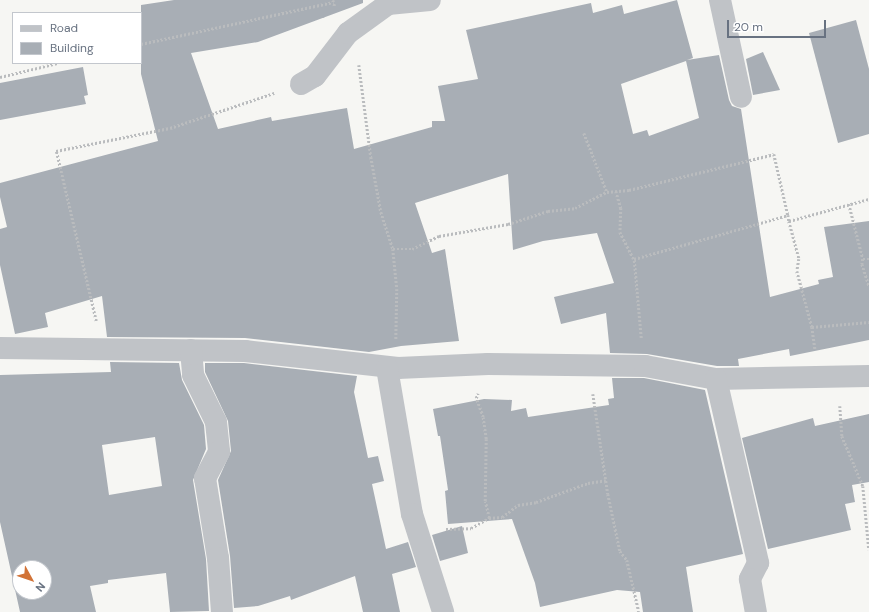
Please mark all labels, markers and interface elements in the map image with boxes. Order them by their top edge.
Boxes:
legend [12,12,142,64]
scale bar [729,12,828,38]
text: 20 m [734,19,763,35]
text: Road [50,20,78,36]
text: Building [50,40,94,56]
north arrow [12,560,52,600]
text: N [32,579,48,595]

